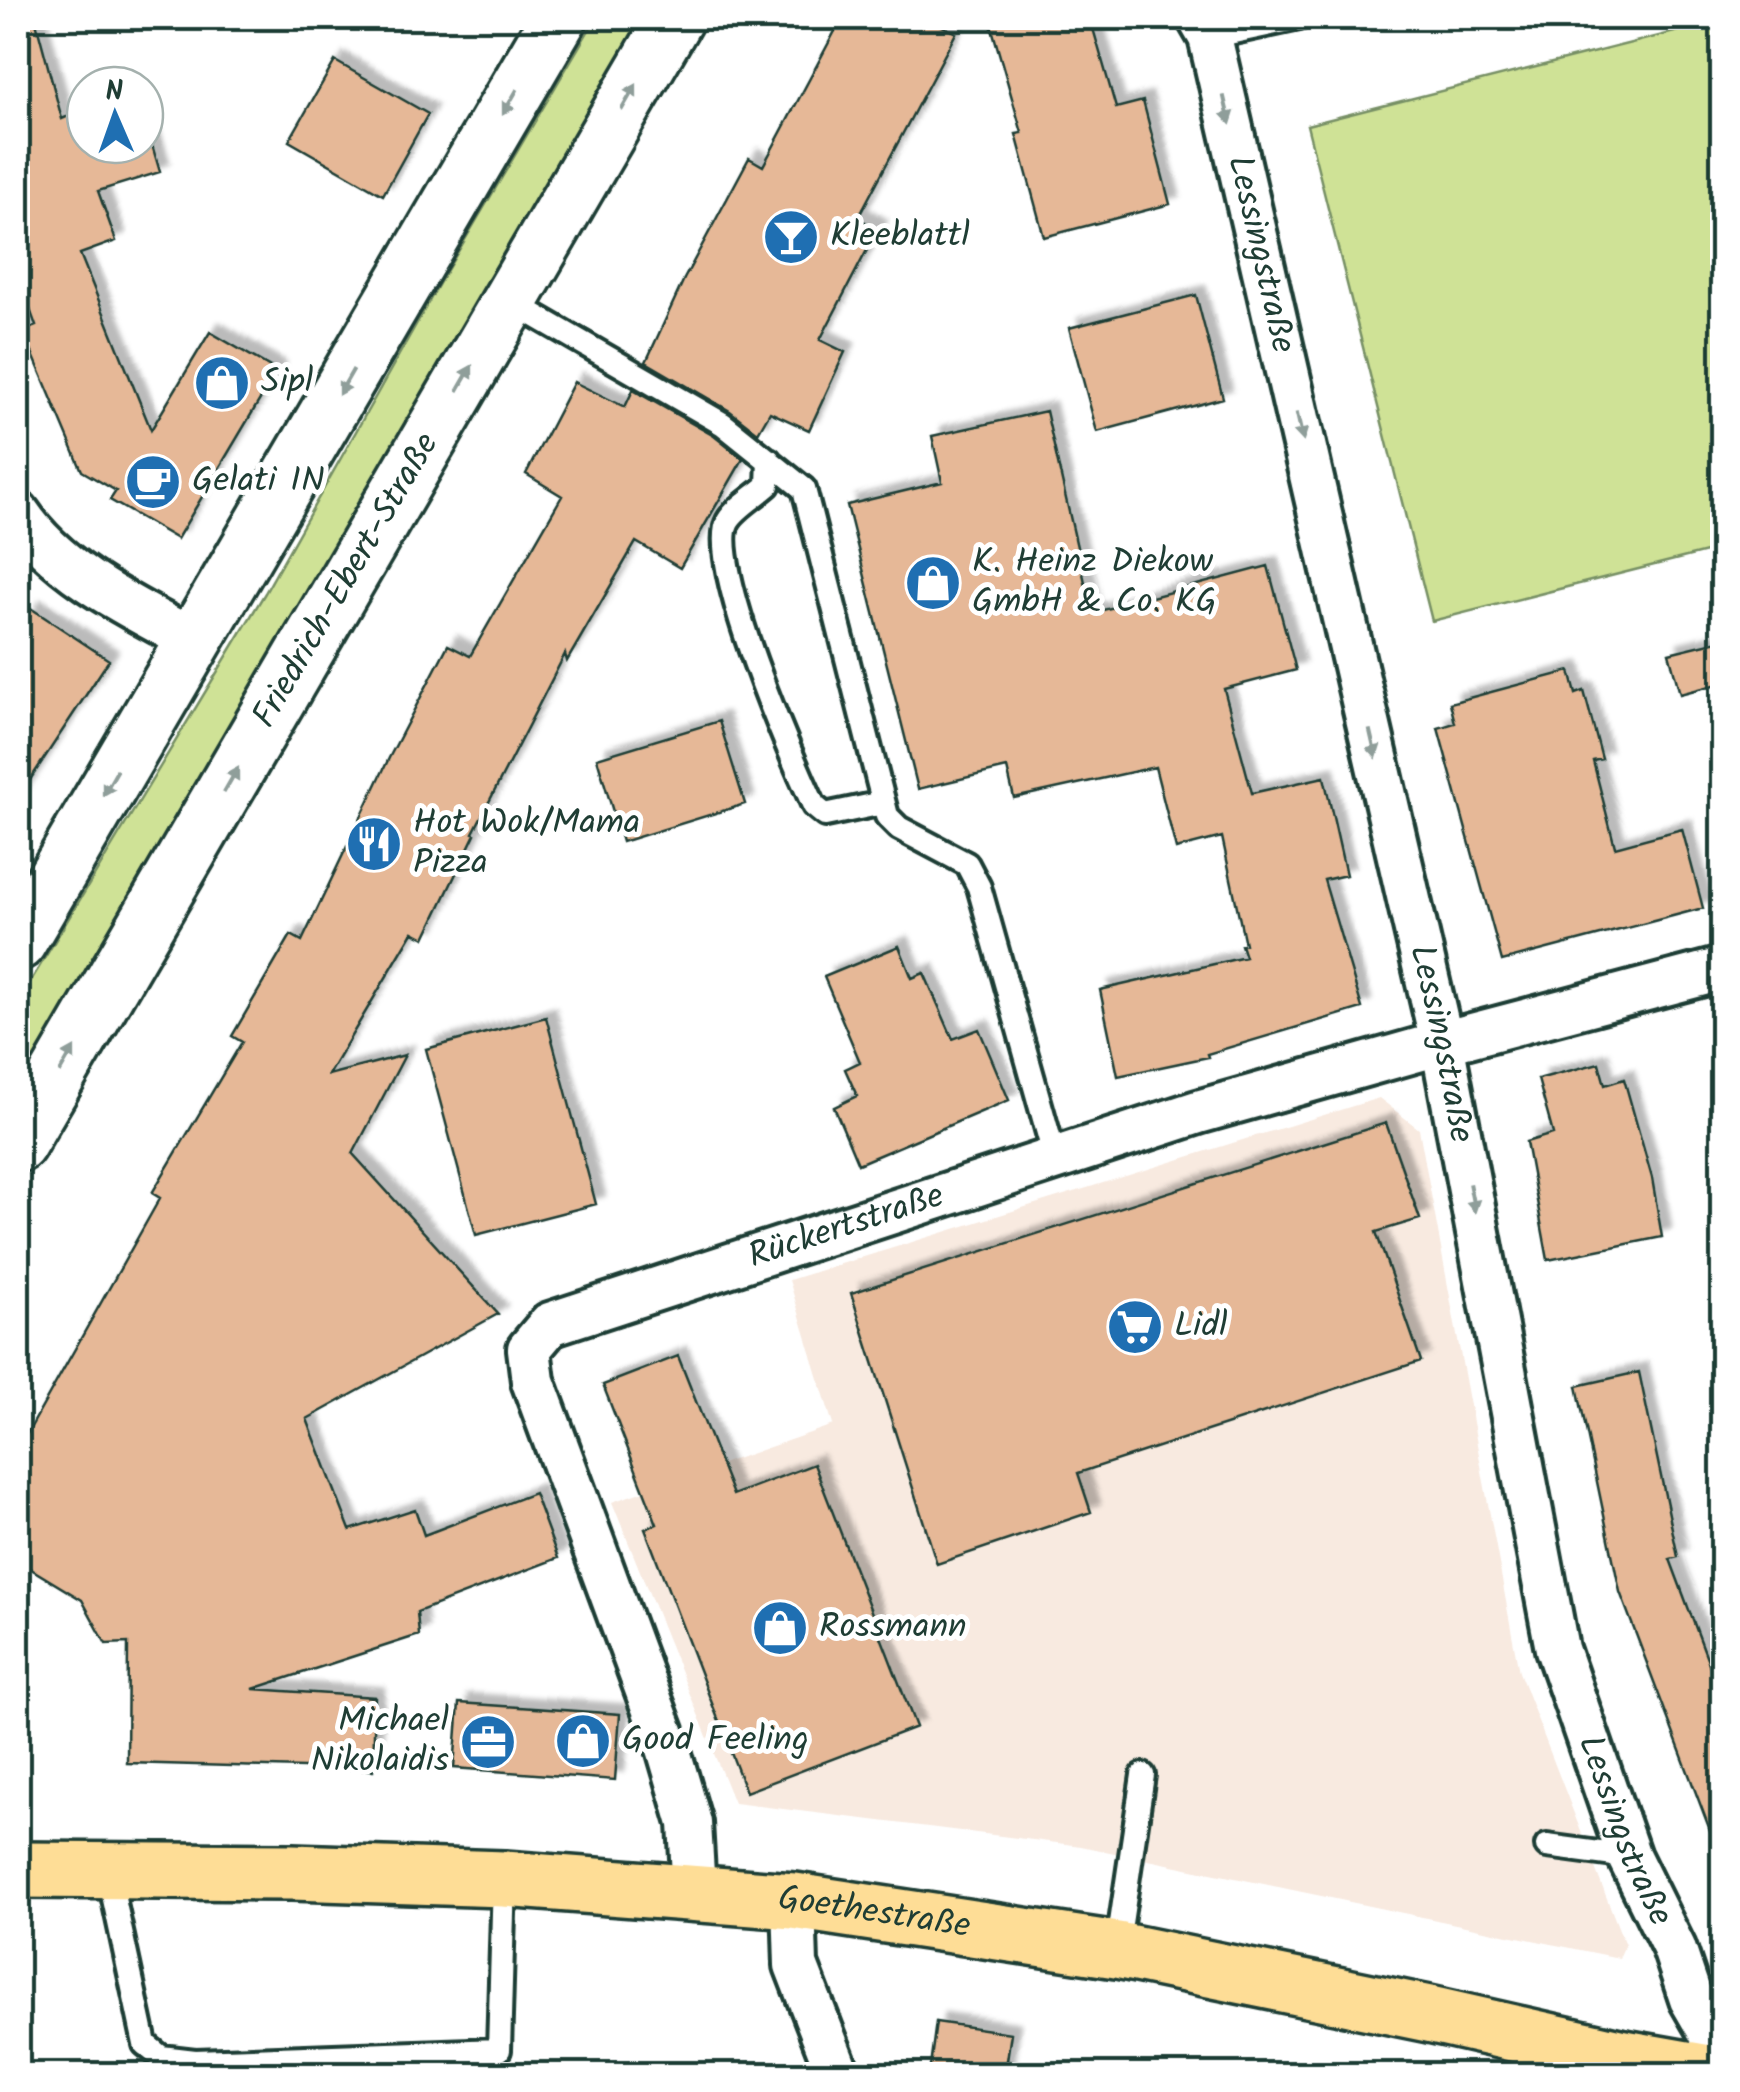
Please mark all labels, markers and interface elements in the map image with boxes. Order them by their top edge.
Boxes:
north arrow [65,65,165,165]
text: N [105,70,124,115]
one-way arrow [620,83,637,111]
one-way arrow [502,87,519,116]
one-way arrow [1220,95,1235,126]
street label: Lessingstraße [1210,150,1310,359]
bar icon: Kleeblattl [761,207,821,267]
place label: Kleeblattl [830,209,970,265]
shop icon: Sipl [192,353,252,413]
place label: Sipl [261,355,313,411]
one-way arrow [456,364,474,392]
one-way arrow [337,368,355,396]
one-way arrow [1293,412,1308,443]
street label: Friedrich-Ebert-Straße [238,422,455,739]
cafe icon: Gelati IN [123,452,183,512]
place label: Gelati IN [192,454,325,510]
place label: K. Heinz Diekow GmbH & Co. KG [972,535,1217,631]
shop icon: K. Heinz Diekow GmbH & Co. KG [903,553,963,613]
one-way arrow [1366,729,1381,760]
one-way arrow [222,765,239,794]
one-way arrow [102,769,120,797]
place label: Hot Wok/Mama Pizza [413,796,640,892]
restaurant icon: Hot Wok/Mama Pizza [344,814,404,874]
street label: Lessingstraße [1392,939,1488,1148]
one-way arrow [58,1046,75,1074]
street label: Rückertstraße [741,1169,952,1285]
one-way arrow [1464,1183,1480,1214]
supermarket icon: Lidl [1105,1297,1165,1357]
place label: Lidl [1174,1299,1227,1355]
shop icon: Rossmann [750,1598,810,1658]
place label: Rossmann [819,1600,967,1656]
place label: Michael Nikolaidis [311,1694,449,1790]
shop icon: Good Feeling [553,1711,613,1771]
office icon: Michael Nikolaidis [458,1712,518,1772]
place label: Good Feeling [622,1713,809,1769]
street label: Lessingstraße [1561,1728,1687,1936]
street label: Goethestraße [776,1872,974,1955]

